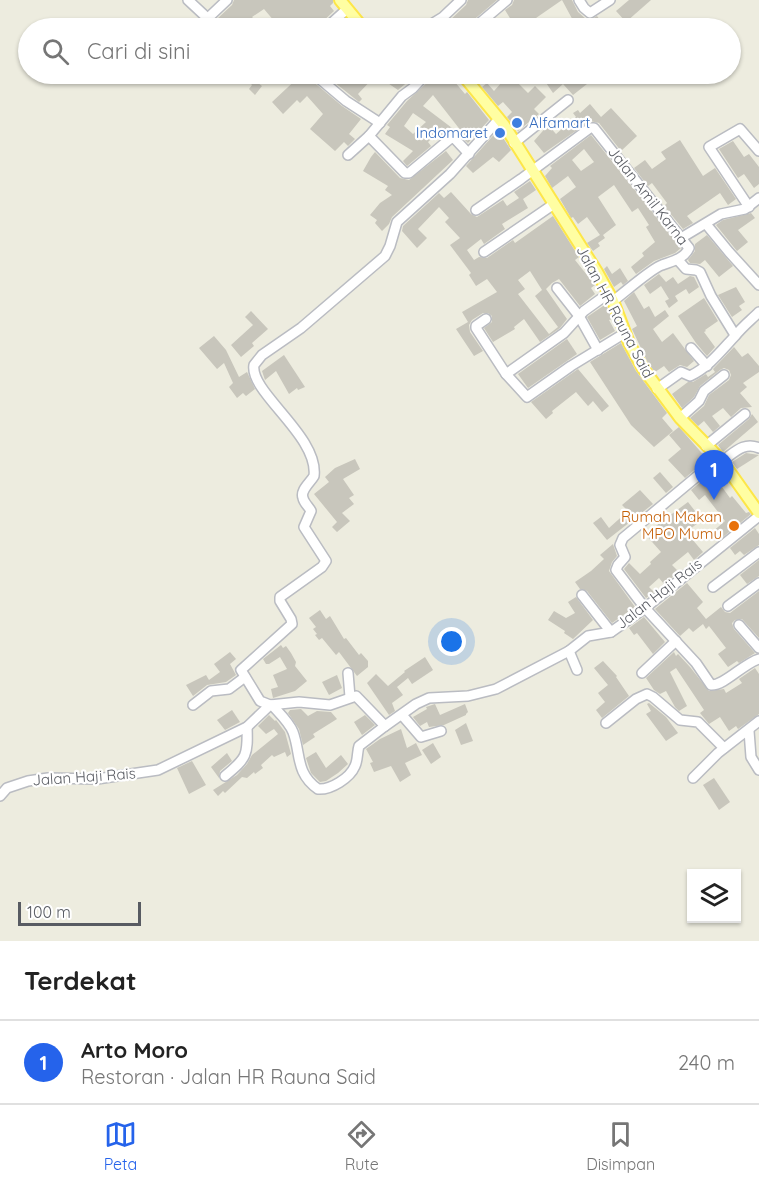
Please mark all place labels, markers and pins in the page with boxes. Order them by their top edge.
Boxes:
place label: Alfamart [529,113,590,132]
marker: Alfamart [510,116,524,130]
place label: Indomaret [416,123,488,142]
marker: Indomaret [493,126,507,140]
pin: 1 [694,450,734,500]
place label: Rumah Makan MPO Mumu [621,507,722,543]
marker: Rumah Makan MPO Mumu [727,519,741,533]

